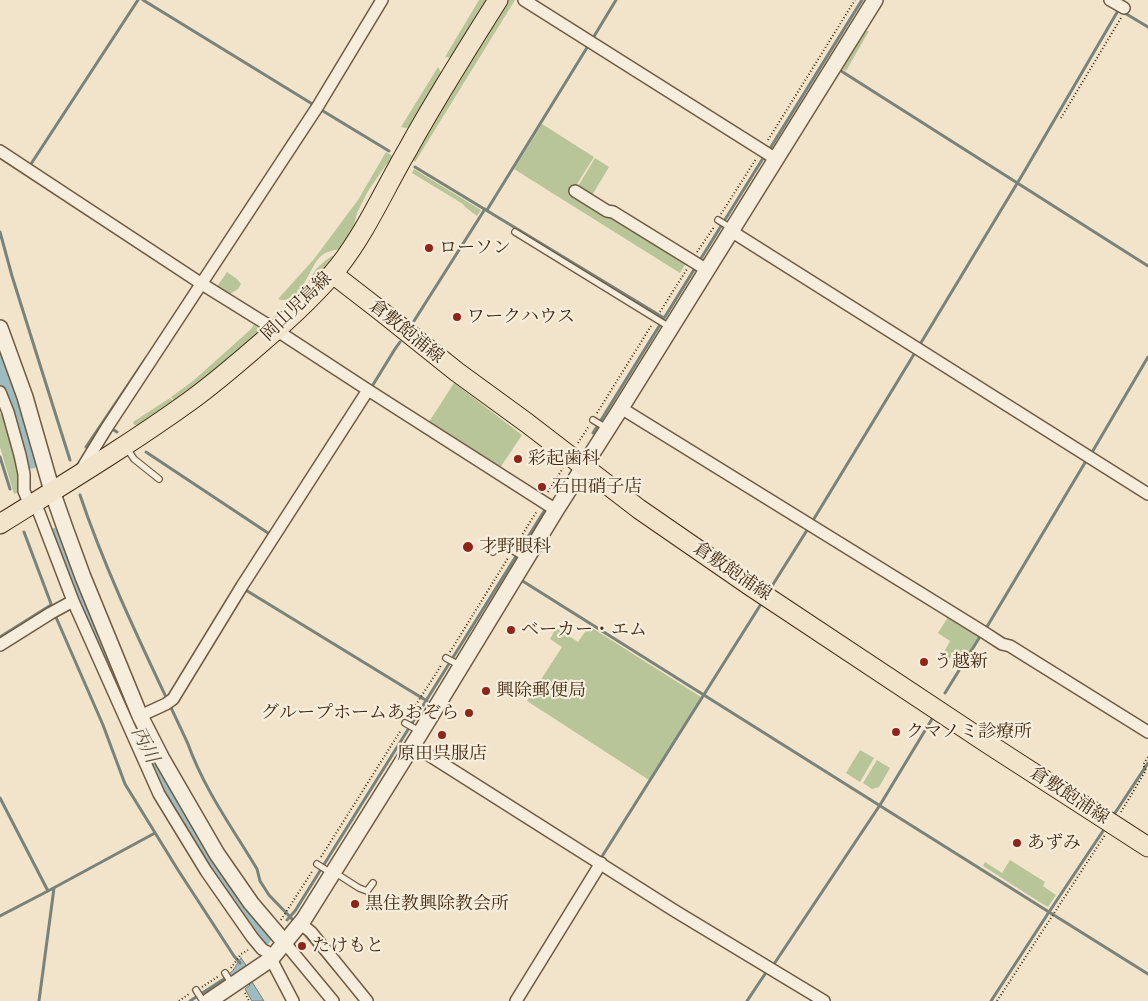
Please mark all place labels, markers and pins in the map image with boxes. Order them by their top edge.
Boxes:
place label: ローソン [439,237,511,259]
marker: ローソン [423,242,435,254]
place label: ワークハウス [467,306,575,328]
marker: ワークハウス [451,311,463,323]
place label: 彩起歯科 [528,448,600,470]
marker: 彩起歯科 [512,453,524,465]
place label: 石田硝子店 [552,476,642,498]
marker: 石田硝子店 [536,481,548,493]
place label: 才野眼科 [479,536,551,558]
marker: 才野眼科 [461,540,475,554]
place label: ベーカー・エム [521,619,647,641]
marker: ベーカー・エム [505,624,517,636]
place label: う越新 [934,651,988,673]
marker: う越新 [918,656,930,668]
place label: 興除郵便局 [496,680,586,702]
marker: 興除郵便局 [480,685,492,697]
place label: グループホームあおぞら [261,702,459,724]
marker: グループホームあおぞら [463,707,475,719]
place label: クマノミ診療所 [906,721,1032,743]
marker: クマノミ診療所 [890,726,902,738]
marker: 原田呉服店 [436,729,448,741]
place label: 原田呉服店 [397,743,487,765]
place label: あずみ [1027,832,1081,854]
marker: あずみ [1011,837,1023,849]
place label: 黒住教興除教会所 [365,893,509,915]
marker: 黒住教興除教会所 [349,898,361,910]
place label: たけもと [312,935,384,957]
marker: たけもと [296,940,308,952]

